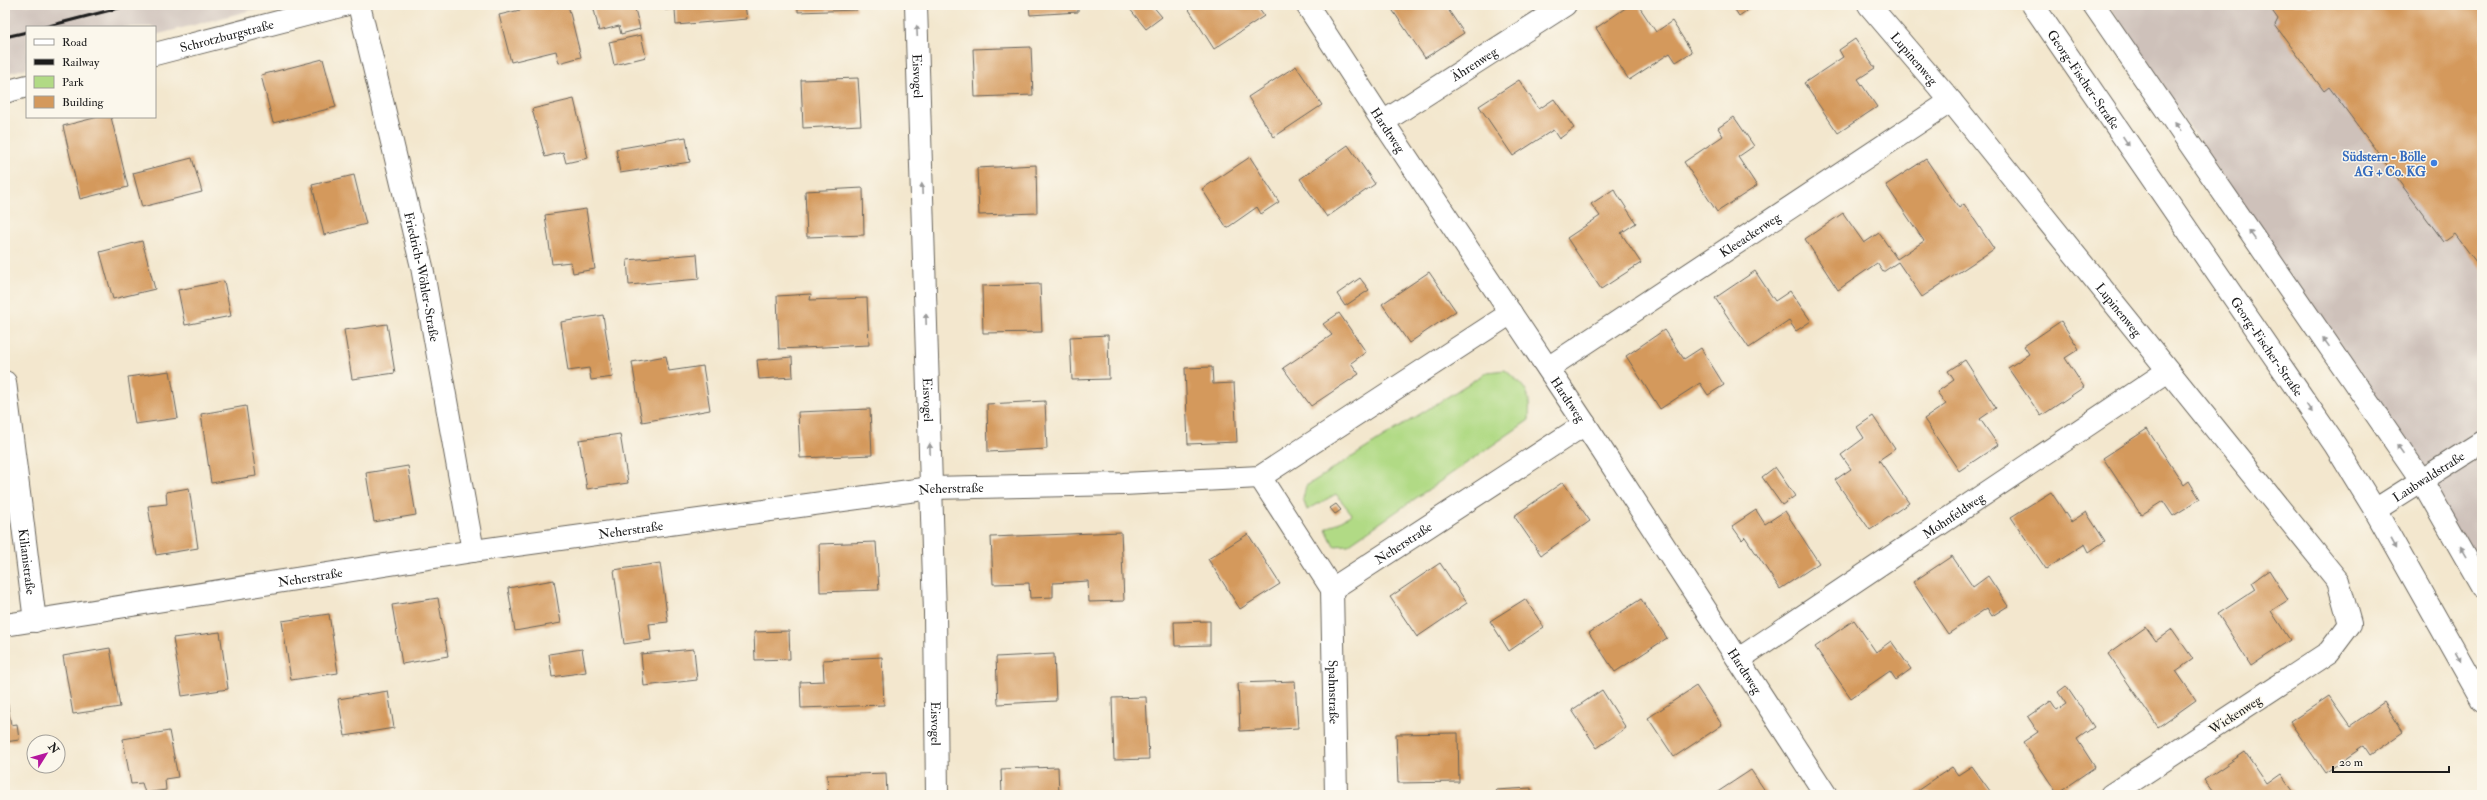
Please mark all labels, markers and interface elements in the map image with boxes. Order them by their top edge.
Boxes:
street label: Schrotzburgstraße [178,16,276,56]
one-way arrow [914,24,920,37]
legend [26,26,156,118]
street label: Georg-Fischer-Straße [2043,27,2123,133]
street label: Lupinenweg [1887,29,1941,89]
text: Road [62,35,87,50]
street label: Ährenweg [1447,43,1501,86]
street label: Eisvogel [909,54,926,99]
text: Railway [62,55,100,70]
text: Park [62,75,84,90]
text: Building [62,95,105,110]
street label: Hardtweg [1367,105,1409,157]
one-way arrow [2174,122,2182,133]
one-way arrow [2122,136,2129,147]
place label: Südstern - Bölle AG + Co. KG [2342,149,2427,180]
marker: Südstern - Bölle AG + Co. KG [2429,158,2439,168]
one-way arrow [919,182,925,195]
street label: Kleeackerweg [1717,209,1784,261]
street label: Friedrich-Wöhler-Straße [400,210,442,344]
one-way arrow [2248,229,2256,240]
street label: Lupinenweg [2092,280,2145,341]
street label: Georg-Fischer-Straße [2227,294,2307,400]
one-way arrow [923,313,930,325]
one-way arrow [2322,336,2330,347]
street label: Hardtweg [1547,374,1589,426]
street label: Eisvogel [919,377,936,423]
one-way arrow [2305,403,2313,413]
one-way arrow [927,442,933,455]
one-way arrow [2396,443,2404,454]
street label: Laubwaldstraße [2390,448,2468,506]
street label: Neherstraße [917,480,984,499]
street label: Mohnfeldweg [1920,489,1988,542]
street label: Neherstraße [597,518,665,543]
street label: Neherstraße [1372,519,1436,568]
street label: Kilianistraße [14,528,39,596]
one-way arrow [2390,538,2397,550]
one-way arrow [2460,546,2467,558]
street label: Neherstraße [277,565,344,591]
street label: Hardtweg [1724,645,1765,698]
one-way arrow [2454,651,2461,663]
street label: Spahnstraße [1324,660,1342,725]
street label: Wickenweg [2205,692,2265,738]
street label: Eisvogel [927,701,943,747]
north arrow [26,734,66,774]
text: N [45,740,62,757]
scale bar [2333,748,2449,774]
text: 20 m [2339,755,2364,770]

